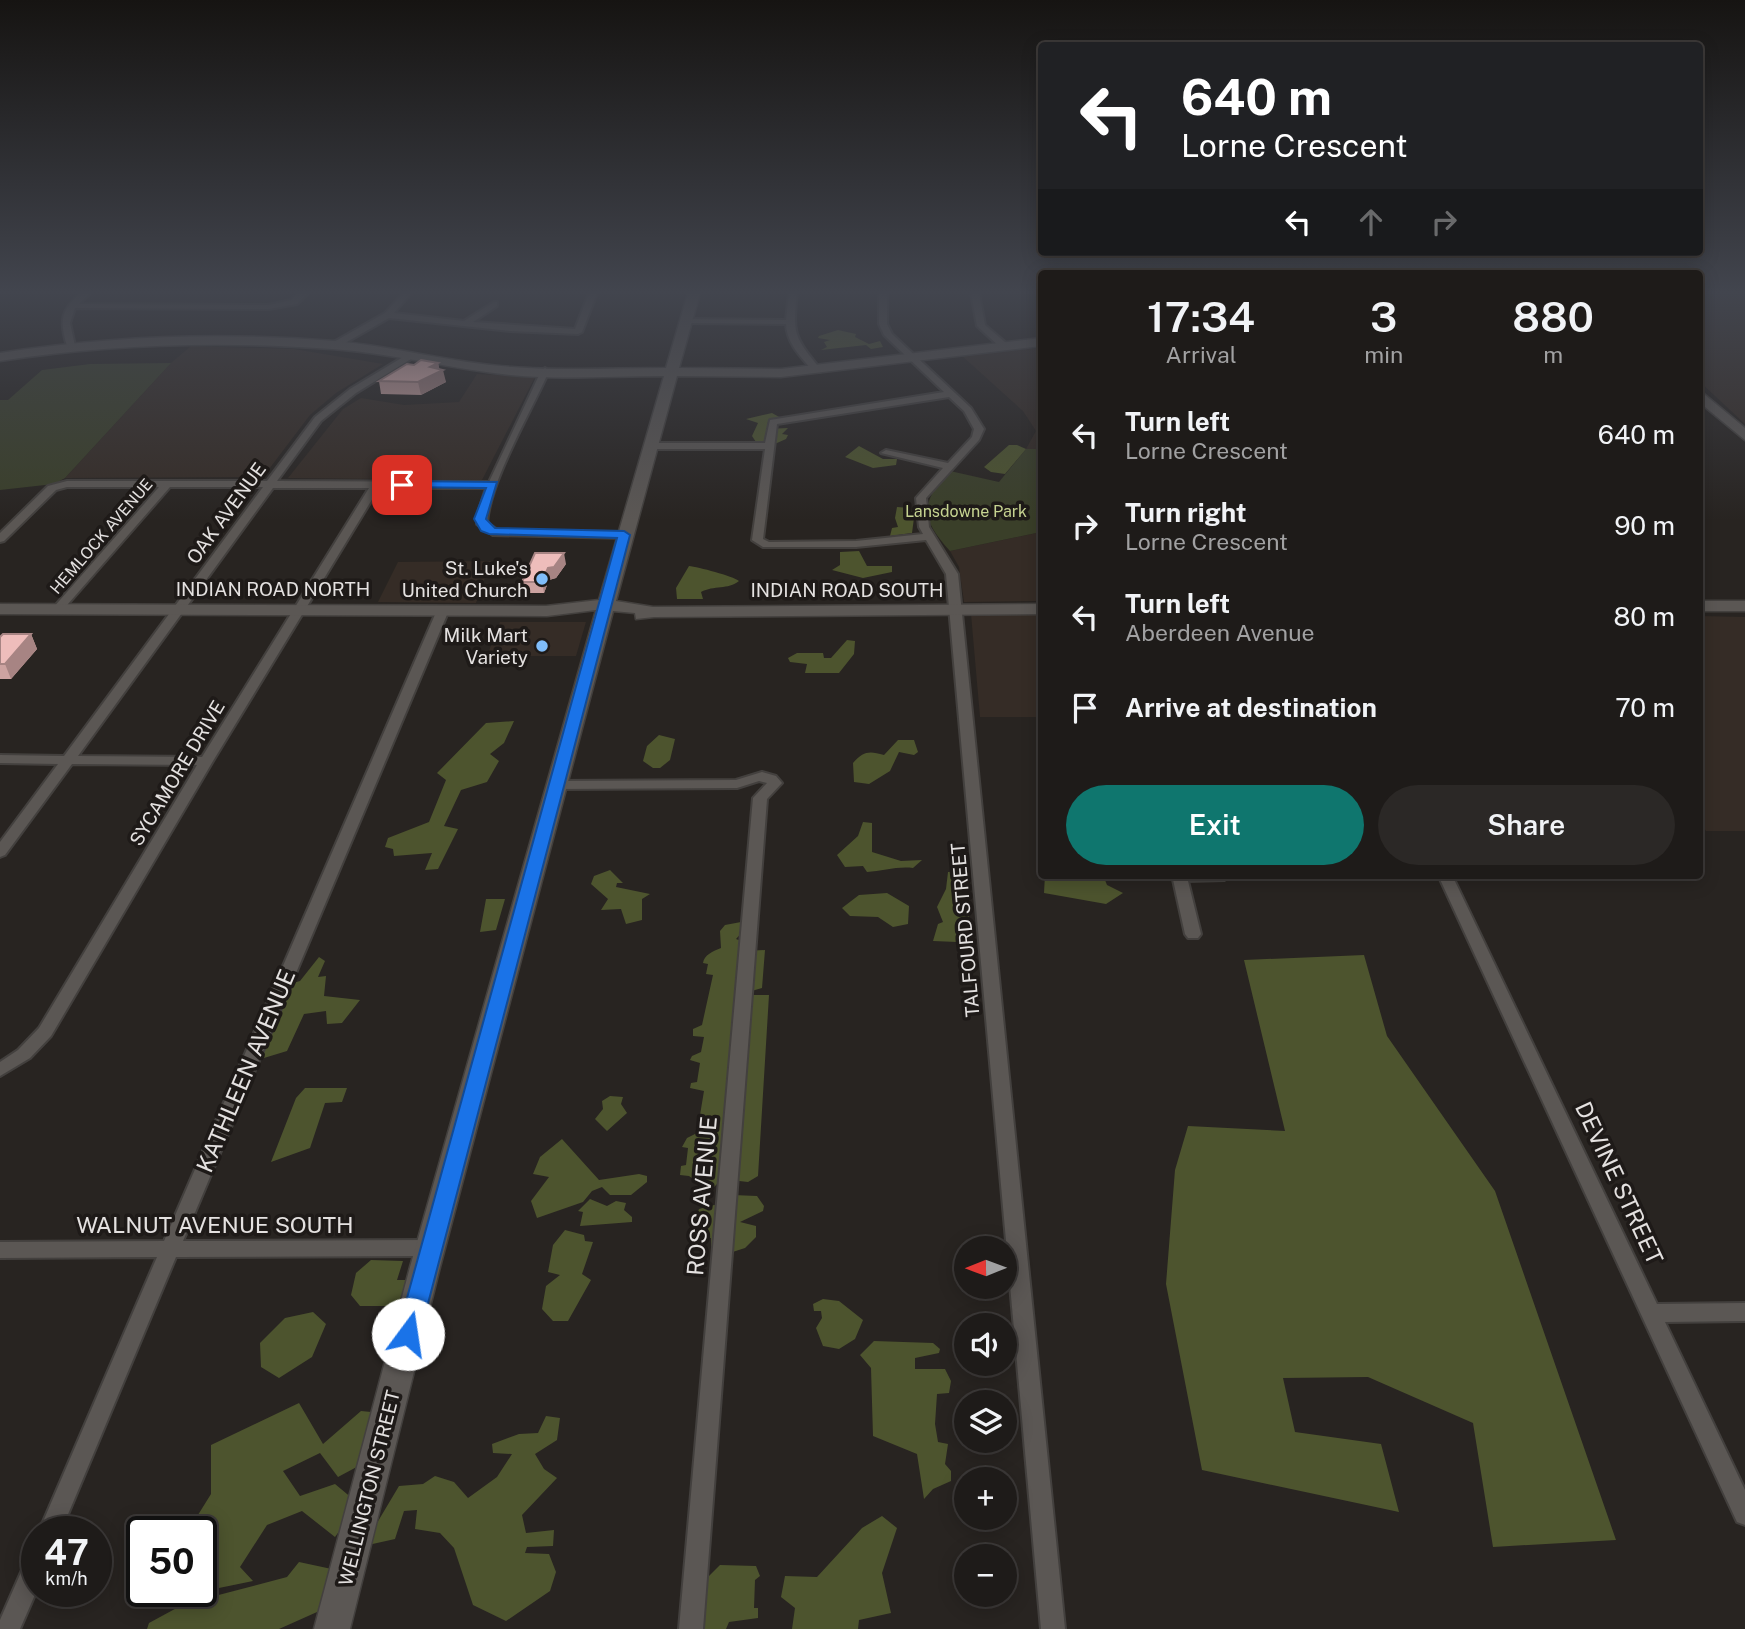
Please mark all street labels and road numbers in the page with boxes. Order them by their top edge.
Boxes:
street label: OAK AVENUE [182,458,270,568]
street label: HEMLOCK AVENUE [46,475,157,598]
street label: INDIAN ROAD NORTH [176,578,370,600]
street label: INDIAN ROAD SOUTH [750,579,944,601]
street label: SYCAMORE DRIVE [125,696,229,850]
street label: TALFOURD STREET [946,842,984,1018]
street label: KATHLEEN AVENUE [191,965,301,1176]
street label: DEVINE STREET [1570,1097,1669,1269]
street label: ROSS AVENUE [681,1115,722,1277]
street label: WALNUT AVENUE SOUTH [76,1211,354,1238]
street label: WELLINGTON STREET [334,1388,404,1588]

